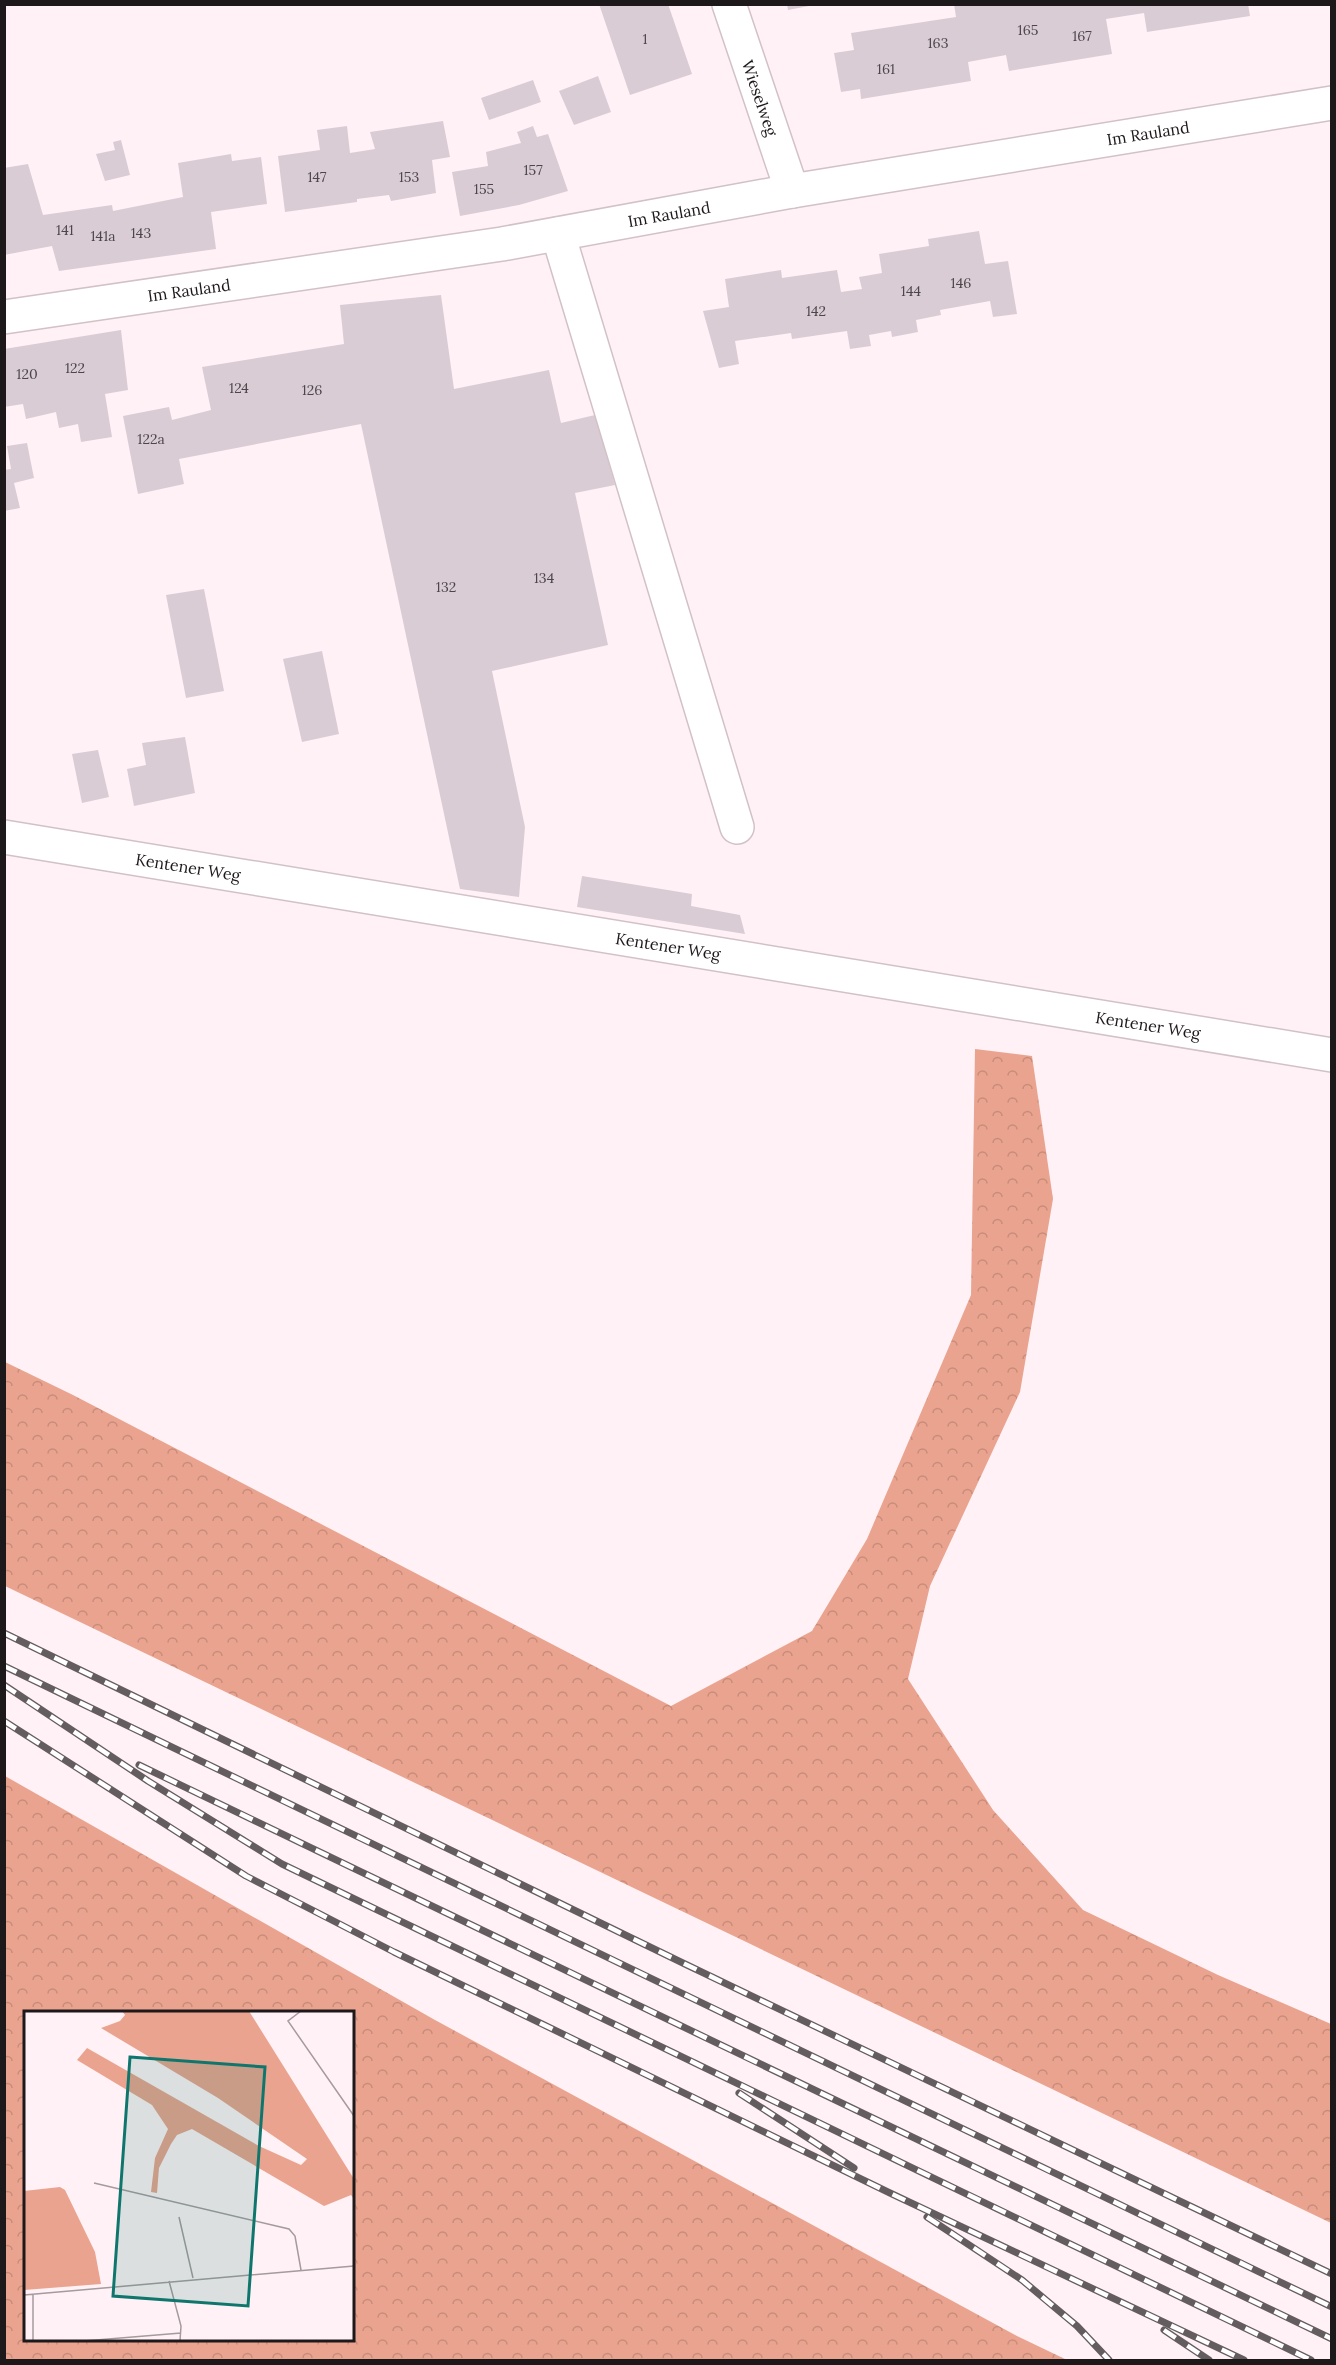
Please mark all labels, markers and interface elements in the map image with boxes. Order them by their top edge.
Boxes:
house number: 165 [1018,21,1038,39]
house number: 167 [1072,27,1092,45]
house number: 1 [642,30,648,48]
house number: 163 [928,34,949,52]
street label: Wieselweg [738,57,783,140]
house number: 161 [877,60,895,78]
street label: Im Rauland [1105,117,1191,149]
house number: 157 [523,161,543,179]
house number: 147 [307,168,327,186]
house number: 153 [399,168,419,186]
house number: 155 [474,180,494,198]
street label: Im Rauland [626,197,712,231]
house number: 141 [56,221,74,239]
house number: 143 [131,224,151,242]
house number: 141a [90,227,116,245]
street label: Im Rauland [146,274,232,306]
house number: 146 [951,274,971,292]
house number: 144 [901,282,922,300]
house number: 142 [806,302,826,320]
house number: 122 [65,359,85,377]
house number: 120 [16,365,38,383]
house number: 124 [229,379,249,397]
house number: 126 [302,381,322,399]
house number: 122a [137,430,165,448]
house number: 134 [534,569,555,587]
house number: 132 [436,578,456,596]
street label: Kentener Weg [134,849,243,885]
street label: Kentener Weg [614,928,723,964]
street label: Kentener Weg [1094,1007,1203,1043]
inset map [24,2011,354,2341]

